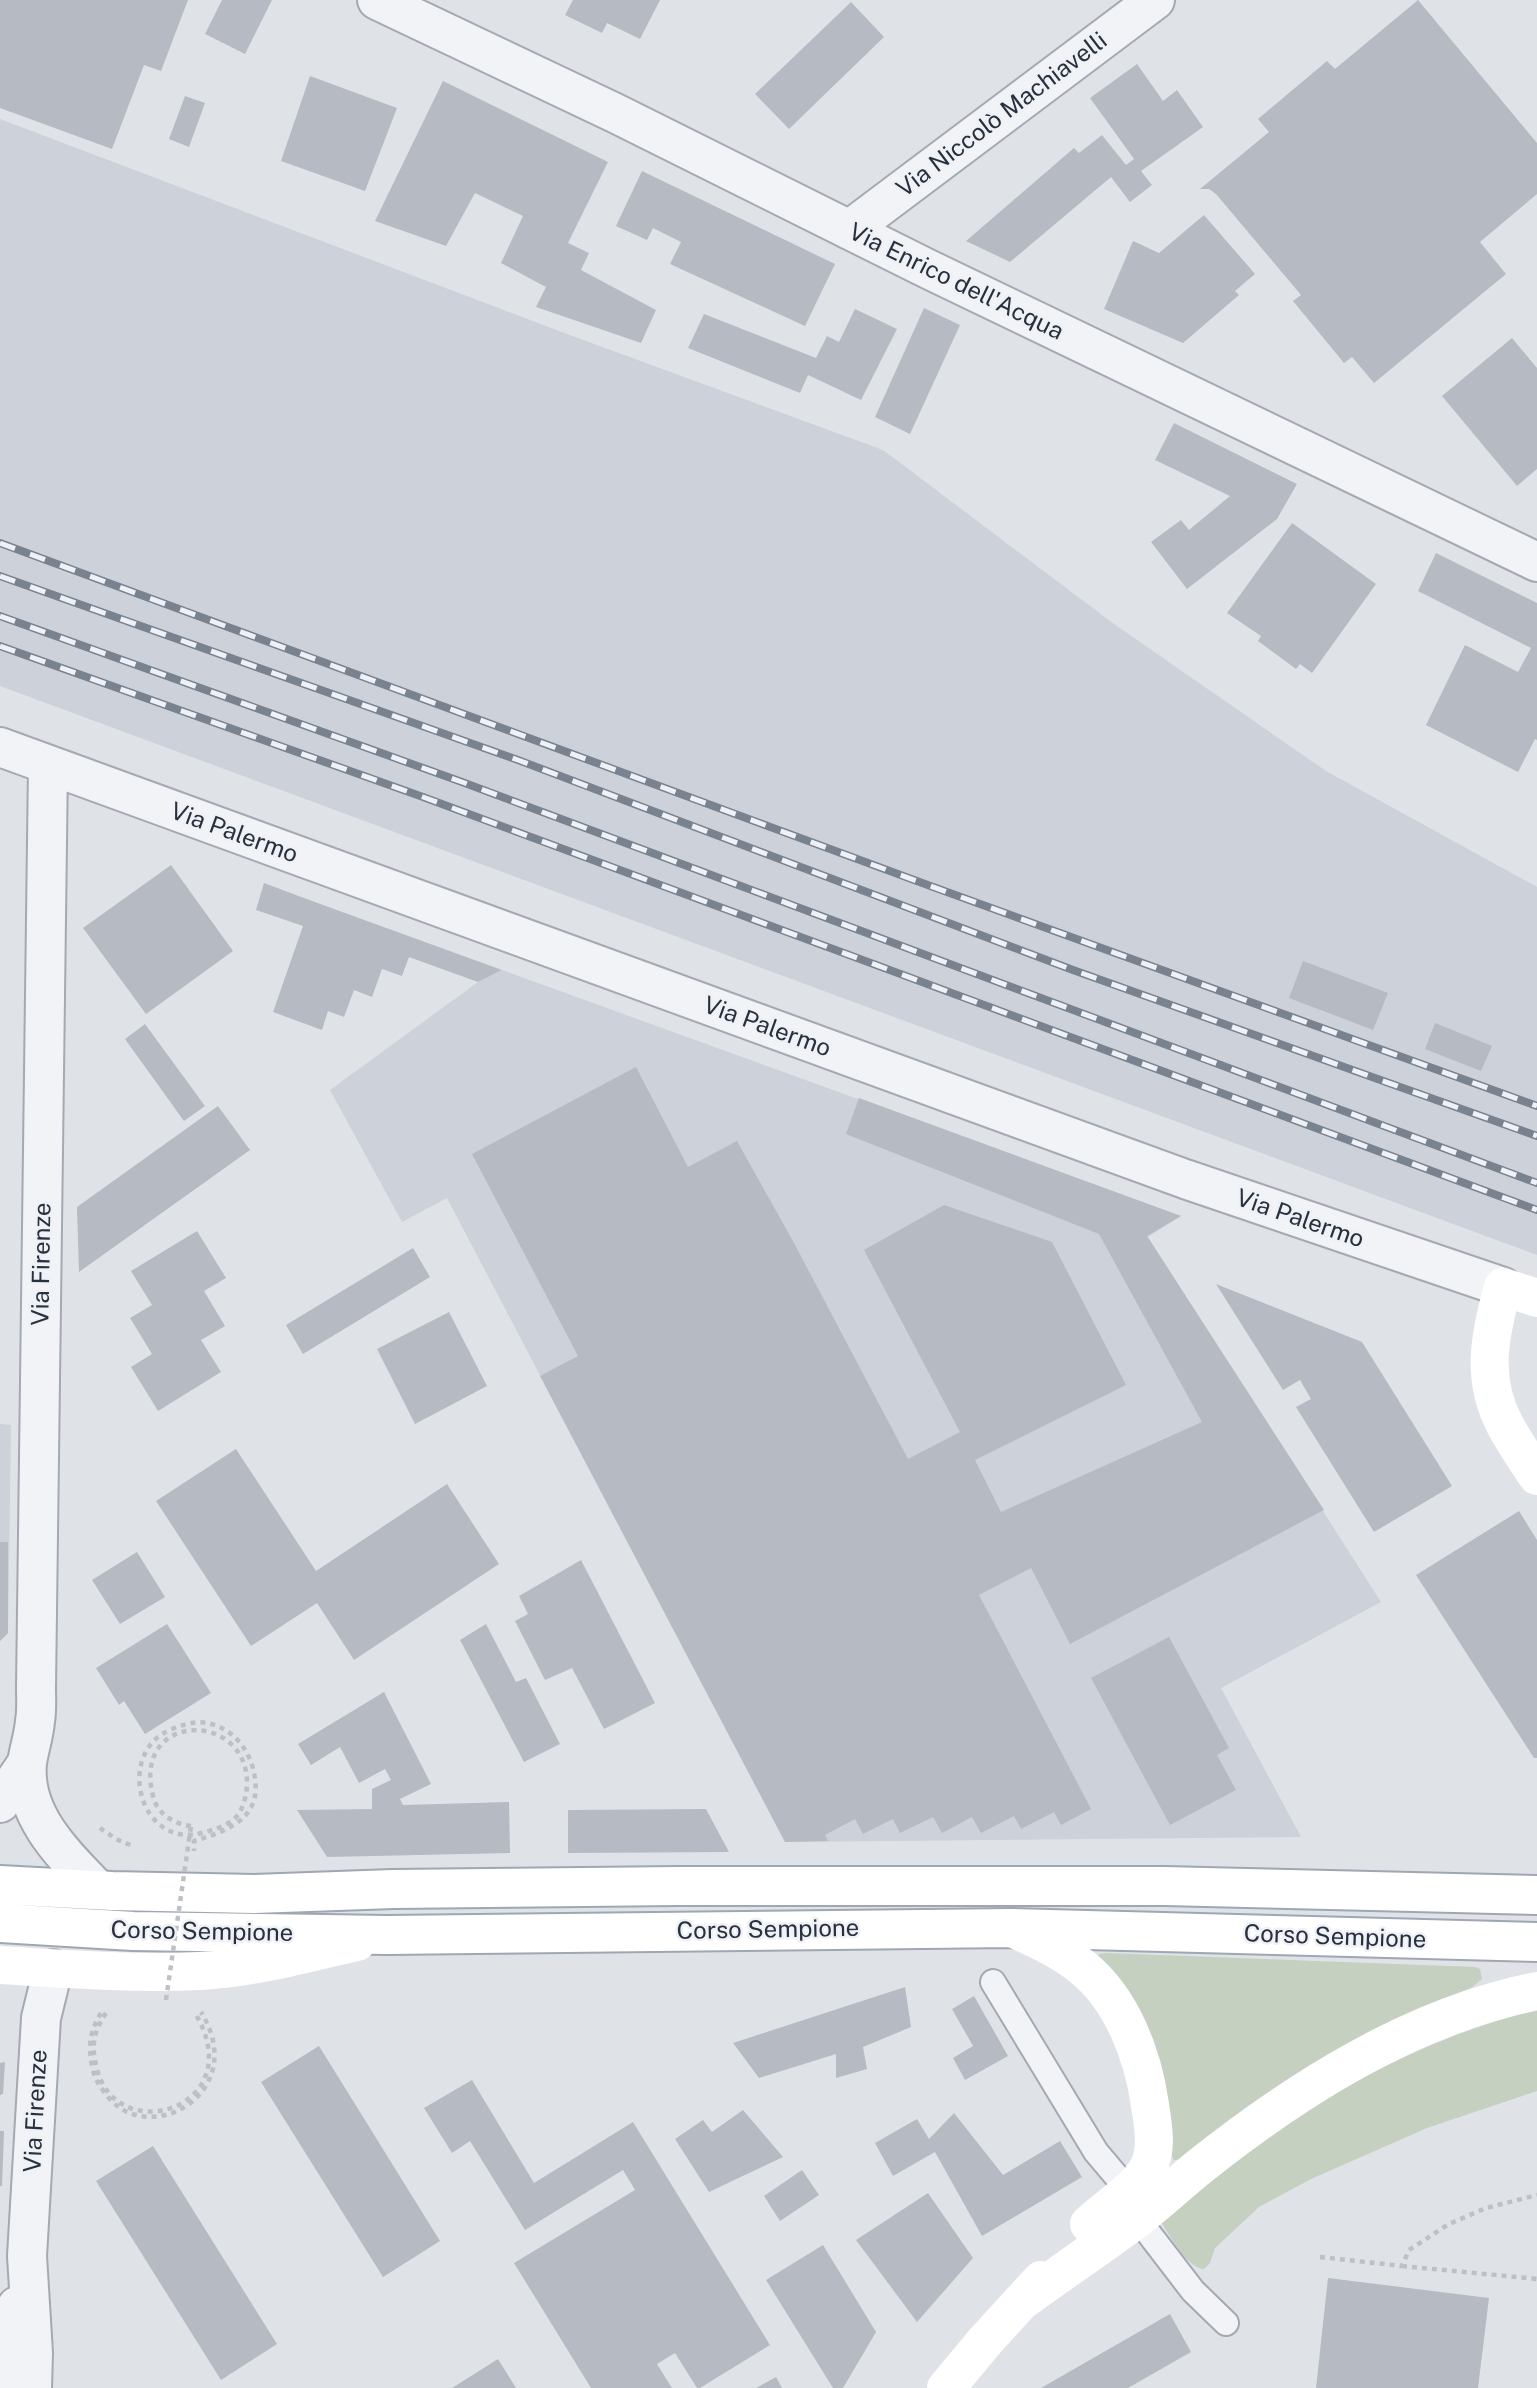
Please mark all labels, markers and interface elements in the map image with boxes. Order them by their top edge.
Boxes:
street label: Via Niccolò Machiavelli [891,26,1113,204]
street label: Via Enrico dell'Acqua [844,217,1068,347]
street label: Via Palermo [166,797,302,869]
street label: Via Palermo [699,991,835,1063]
street label: Via Palermo [1232,1184,1368,1254]
street label: Via Firenze [27,1202,57,1326]
street label: Corso Sempione [676,1914,860,1946]
street label: Corso Sempione [110,1916,294,1948]
street label: Corso Sempione [1243,1919,1427,1955]
street label: Via Firenze [18,2049,54,2173]

